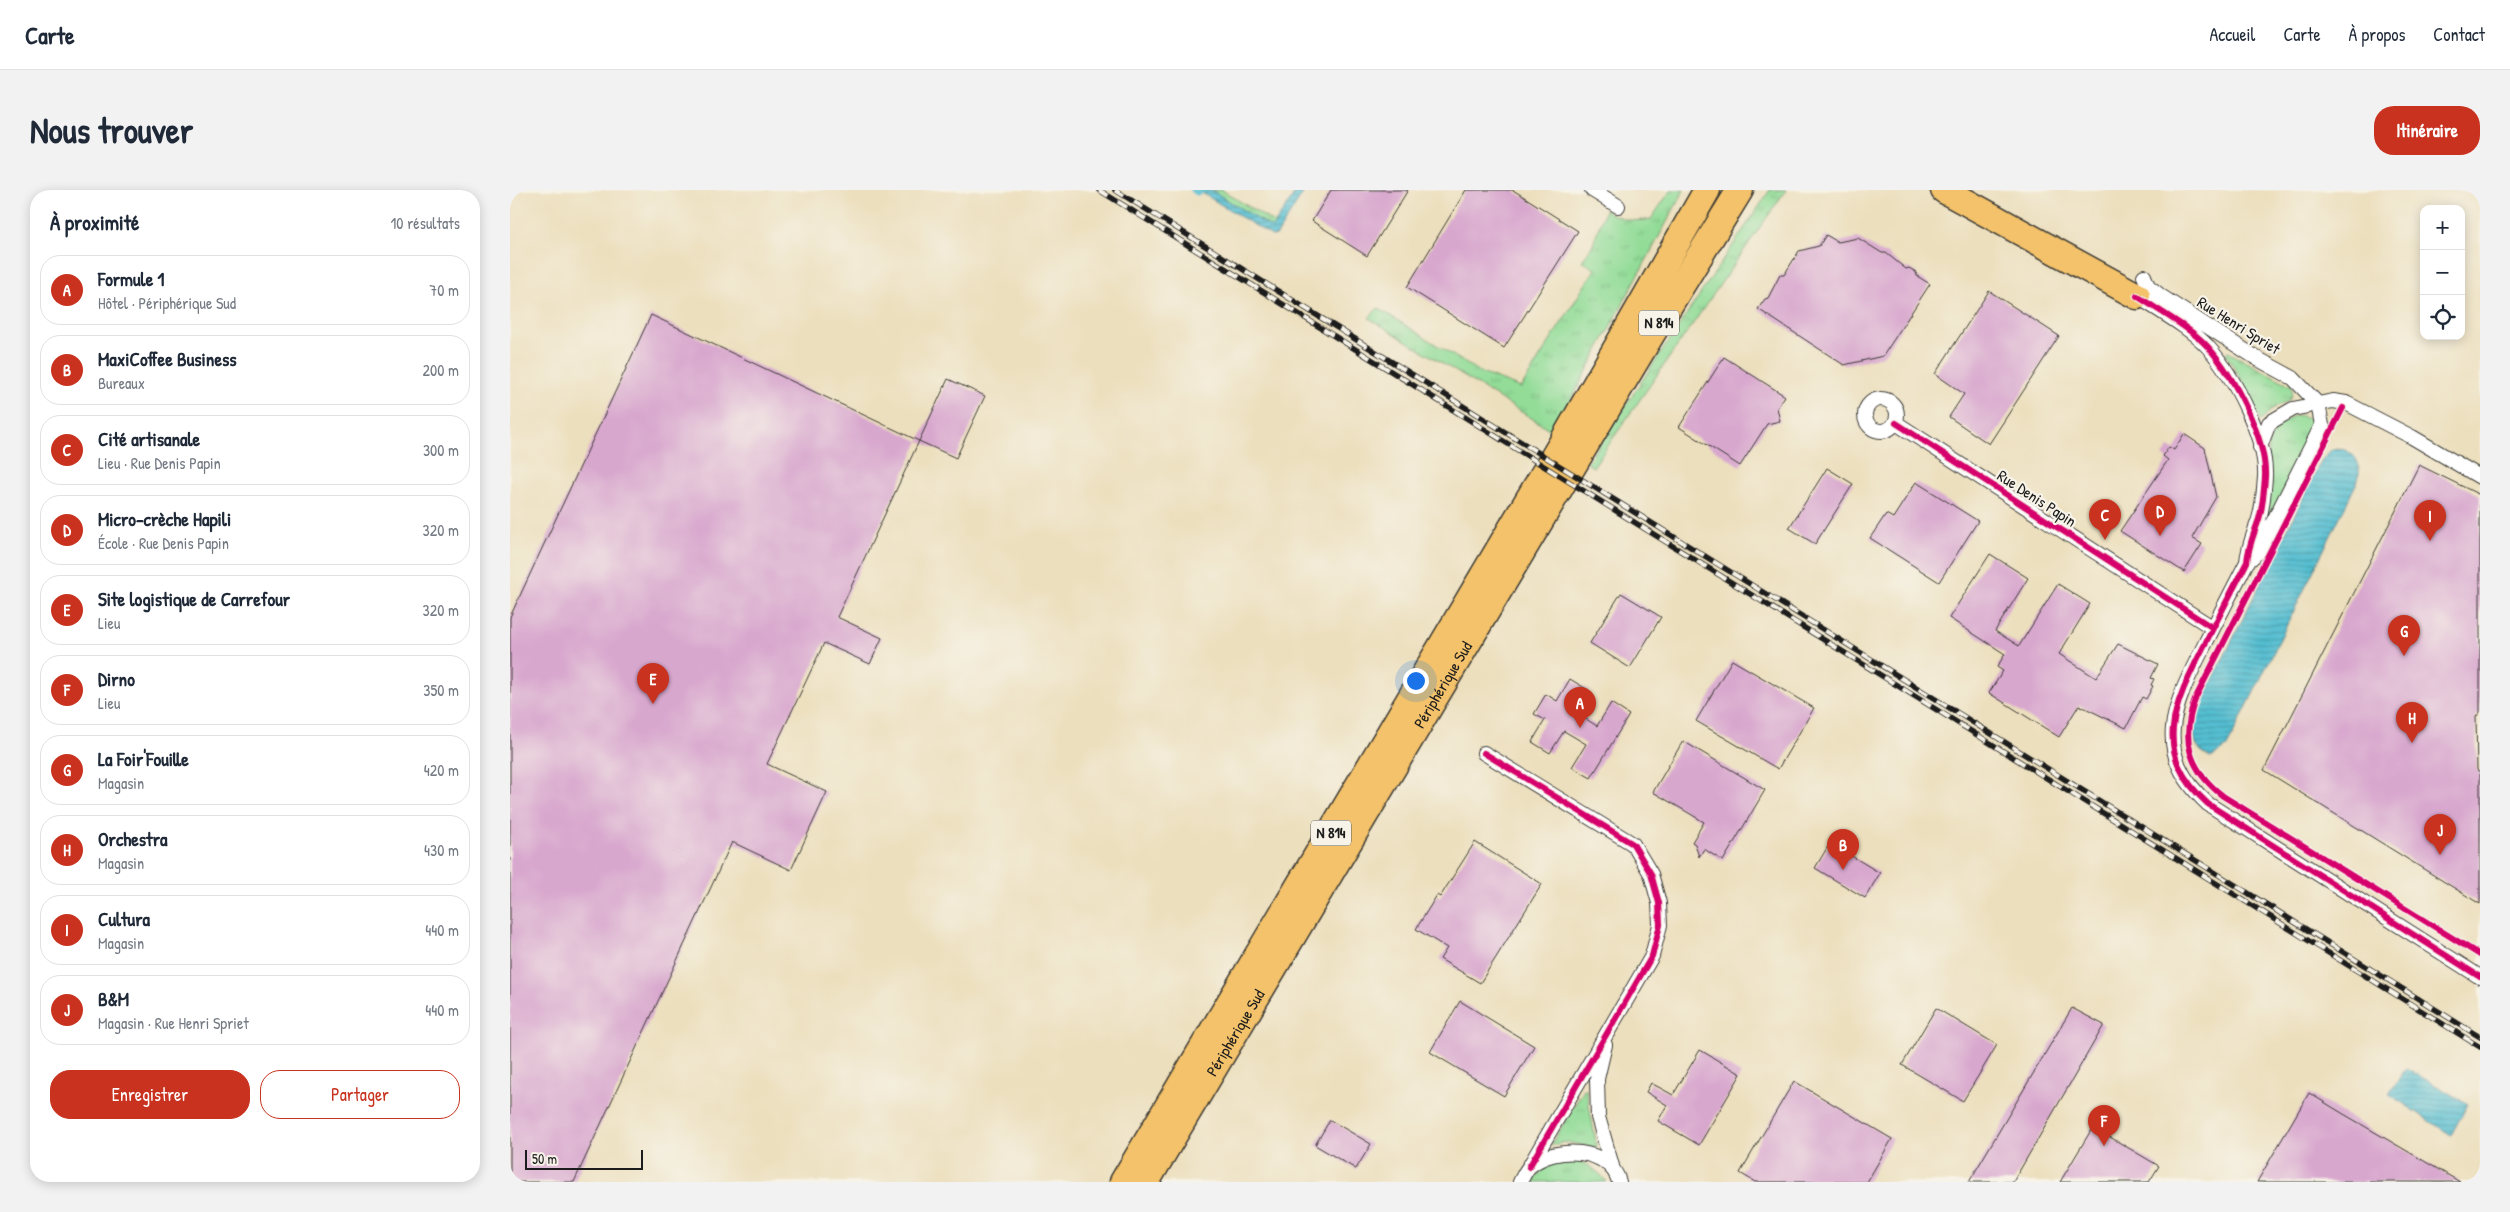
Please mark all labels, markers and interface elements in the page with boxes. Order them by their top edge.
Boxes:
text: Carte [25,19,75,51]
text: Accueil [2209,22,2255,47]
text: Carte [2283,22,2321,47]
text: À propos [2349,22,2405,47]
text: Contact [2433,22,2485,47]
button: Itinéraire [2374,106,2480,155]
text: Nous trouver [30,107,193,154]
map controls [2420,205,2465,340]
button: + [2420,205,2465,250]
text: À proximité [50,208,139,237]
text: 10 résultats [391,212,460,234]
button: − [2420,250,2465,295]
text: Formule 1 [98,266,165,292]
text: A [63,279,71,301]
text: 70 m [429,279,459,301]
street label: Rue Henri Spriet [2193,291,2285,360]
text: Hôtel · Périphérique Sud [98,292,236,314]
button: locate [2420,295,2465,340]
road number: N 814 [1639,310,1679,336]
text: MaxiCoffee Business [98,346,237,372]
text: B [63,359,71,381]
text: 200 m [423,359,459,381]
text: Bureaux [98,372,145,394]
text: Cité artisanale [98,426,200,452]
text: C [63,439,71,461]
text: 300 m [423,439,459,461]
text: Lieu · Rue Denis Papin [98,452,221,474]
street label: Rue Denis Papin [1993,464,2081,532]
pin: D [2144,495,2176,536]
pin: C [2089,499,2121,540]
pin: I [2414,500,2446,541]
text: Micro-crèche Hapili [98,506,231,532]
text: D [63,519,71,541]
text: 320 m [423,519,459,541]
text: École · Rue Denis Papin [98,532,229,554]
text: Site logistique de Carrefour [98,586,290,612]
text: E [63,599,71,621]
text: 320 m [423,599,459,621]
text: Lieu [98,612,120,634]
pin: G [2388,615,2420,656]
street label: Périphérique Sud [1408,637,1477,732]
pin: E [637,663,669,704]
text: Dirno [98,666,135,692]
your location [1403,668,1429,694]
text: F [64,679,70,701]
text: 350 m [423,679,459,701]
pin: A [1564,687,1596,728]
text: Lieu [98,692,120,714]
pin: H [2396,702,2428,743]
text: La Foir'Fouille [98,746,189,772]
text: G [63,759,71,781]
text: 420 m [424,759,459,781]
text: Magasin [98,772,144,794]
pin: J [2424,814,2456,855]
road number: N 814 [1311,820,1351,846]
text: Orchestra [98,826,167,852]
pin: B [1827,829,1859,870]
text: H [63,839,71,861]
text: 430 m [424,839,459,861]
text: Magasin [98,852,144,874]
text: Cultura [98,906,150,932]
text: I [65,919,69,941]
text: 440 m [425,919,459,941]
text: Magasin [98,932,144,954]
street label: Périphérique Sud [1201,985,1270,1080]
text: B&M [98,986,129,1012]
text: J [64,999,70,1021]
text: 440 m [425,999,459,1021]
text: Magasin · Rue Henri Spriet [98,1012,249,1034]
button: Enregistrer [50,1070,250,1119]
button: Partager [260,1070,460,1119]
pin: F [2088,1105,2120,1146]
scale bar [525,1147,642,1170]
text: 50 m [532,1149,557,1168]

